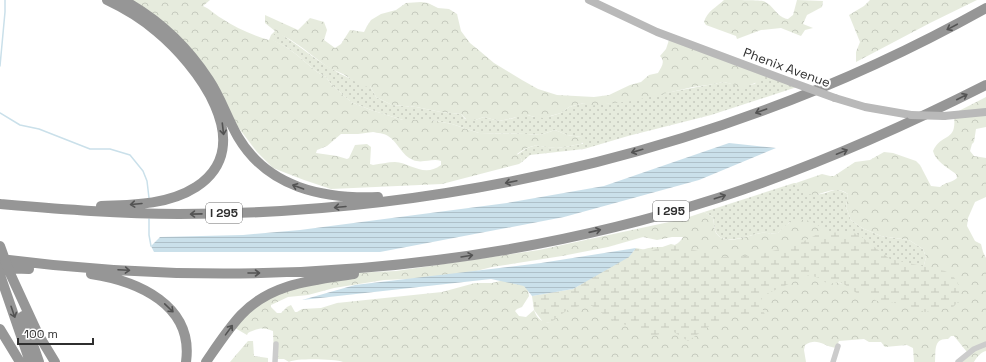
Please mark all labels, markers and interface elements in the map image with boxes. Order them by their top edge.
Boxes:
one-way arrow [946,23,958,31]
street label: Phenix Avenue [741,44,833,91]
one-way arrow [955,93,967,101]
one-way arrow [755,107,767,115]
one-way arrow [219,122,227,135]
one-way arrow [631,148,644,155]
one-way arrow [836,148,848,156]
one-way arrow [505,178,518,186]
one-way arrow [292,183,305,190]
one-way arrow [714,192,726,200]
one-way arrow [130,200,143,207]
road number: I 295 [653,201,689,221]
road number: I 295 [206,203,242,223]
one-way arrow [334,203,347,210]
one-way arrow [190,210,203,218]
one-way arrow [588,227,601,235]
one-way arrow [460,252,473,260]
one-way arrow [117,266,130,274]
one-way arrow [247,269,260,277]
one-way arrow [164,303,174,313]
one-way arrow [9,305,17,317]
scale bar [18,320,93,346]
one-way arrow [225,325,233,336]
text: 100 m [24,326,58,342]

